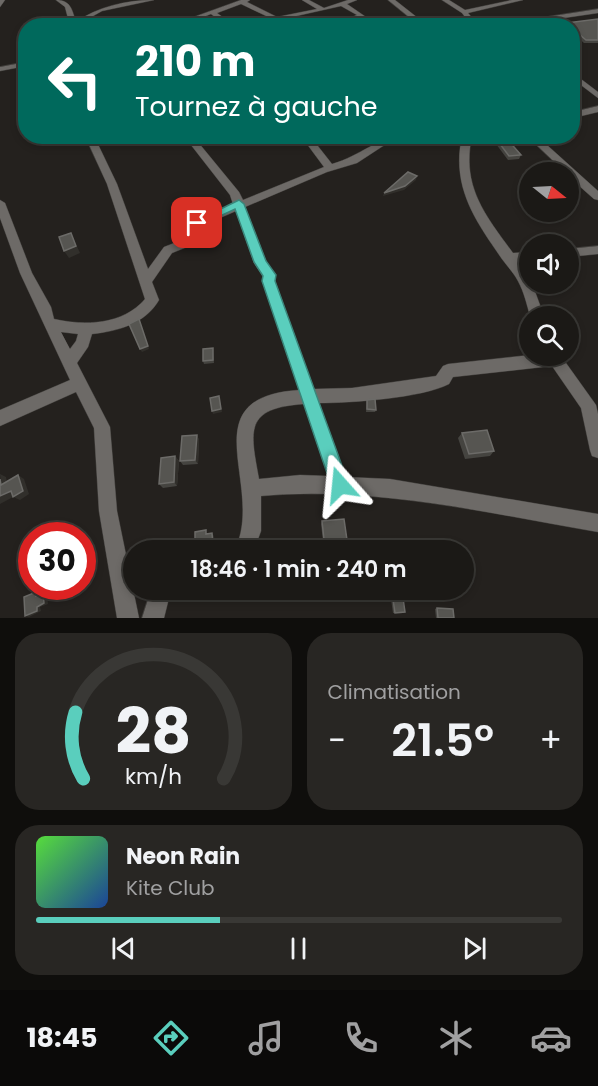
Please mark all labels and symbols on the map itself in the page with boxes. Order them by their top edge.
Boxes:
north arrow [519,162,579,222]
pin [171,197,222,248]
position arrow [308,453,372,517]
speed limit sign: 30 [18,522,96,600]

